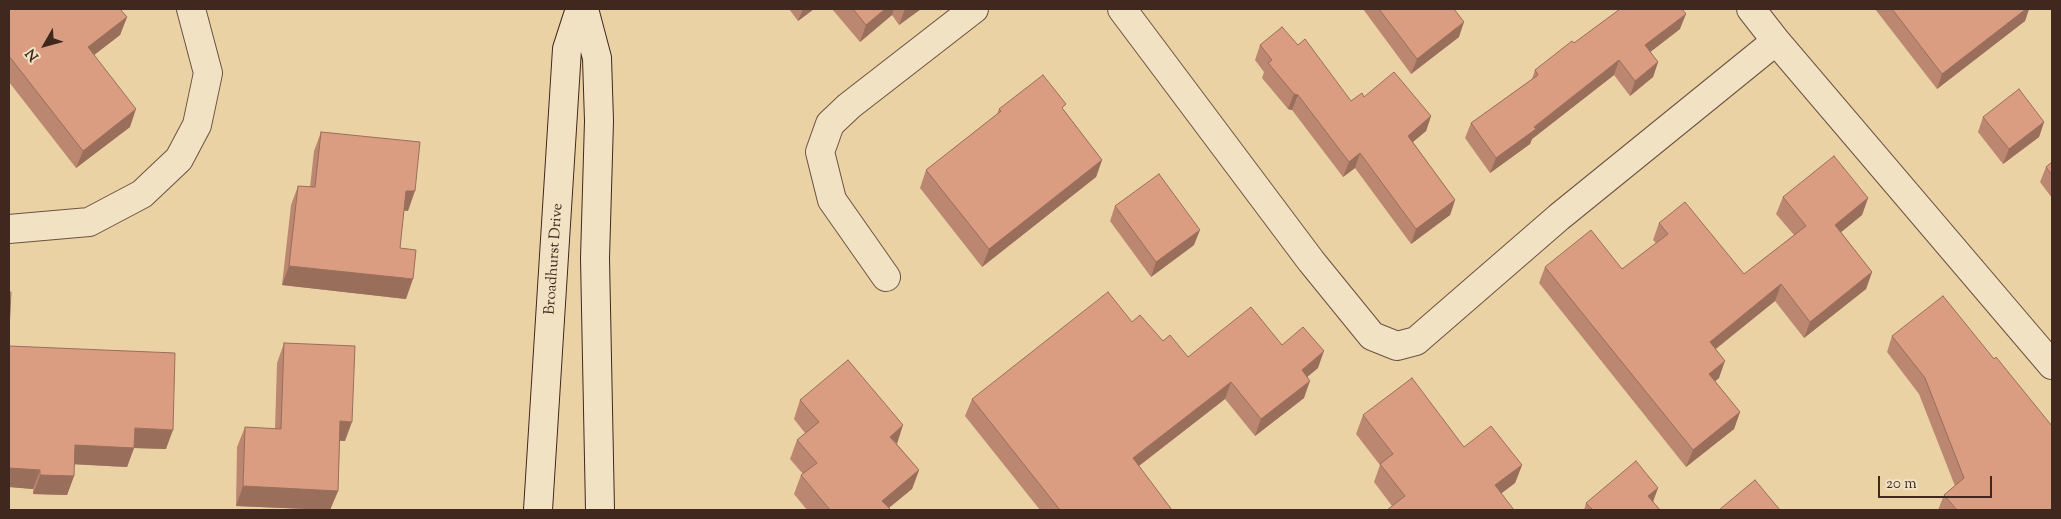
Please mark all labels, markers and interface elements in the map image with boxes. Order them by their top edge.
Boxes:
north arrow [20,20,70,70]
text: N [22,44,45,65]
street label: Broadhurst Drive [542,203,568,315]
scale bar [1881,466,1995,498]
text: 20 m [1886,474,1917,495]

